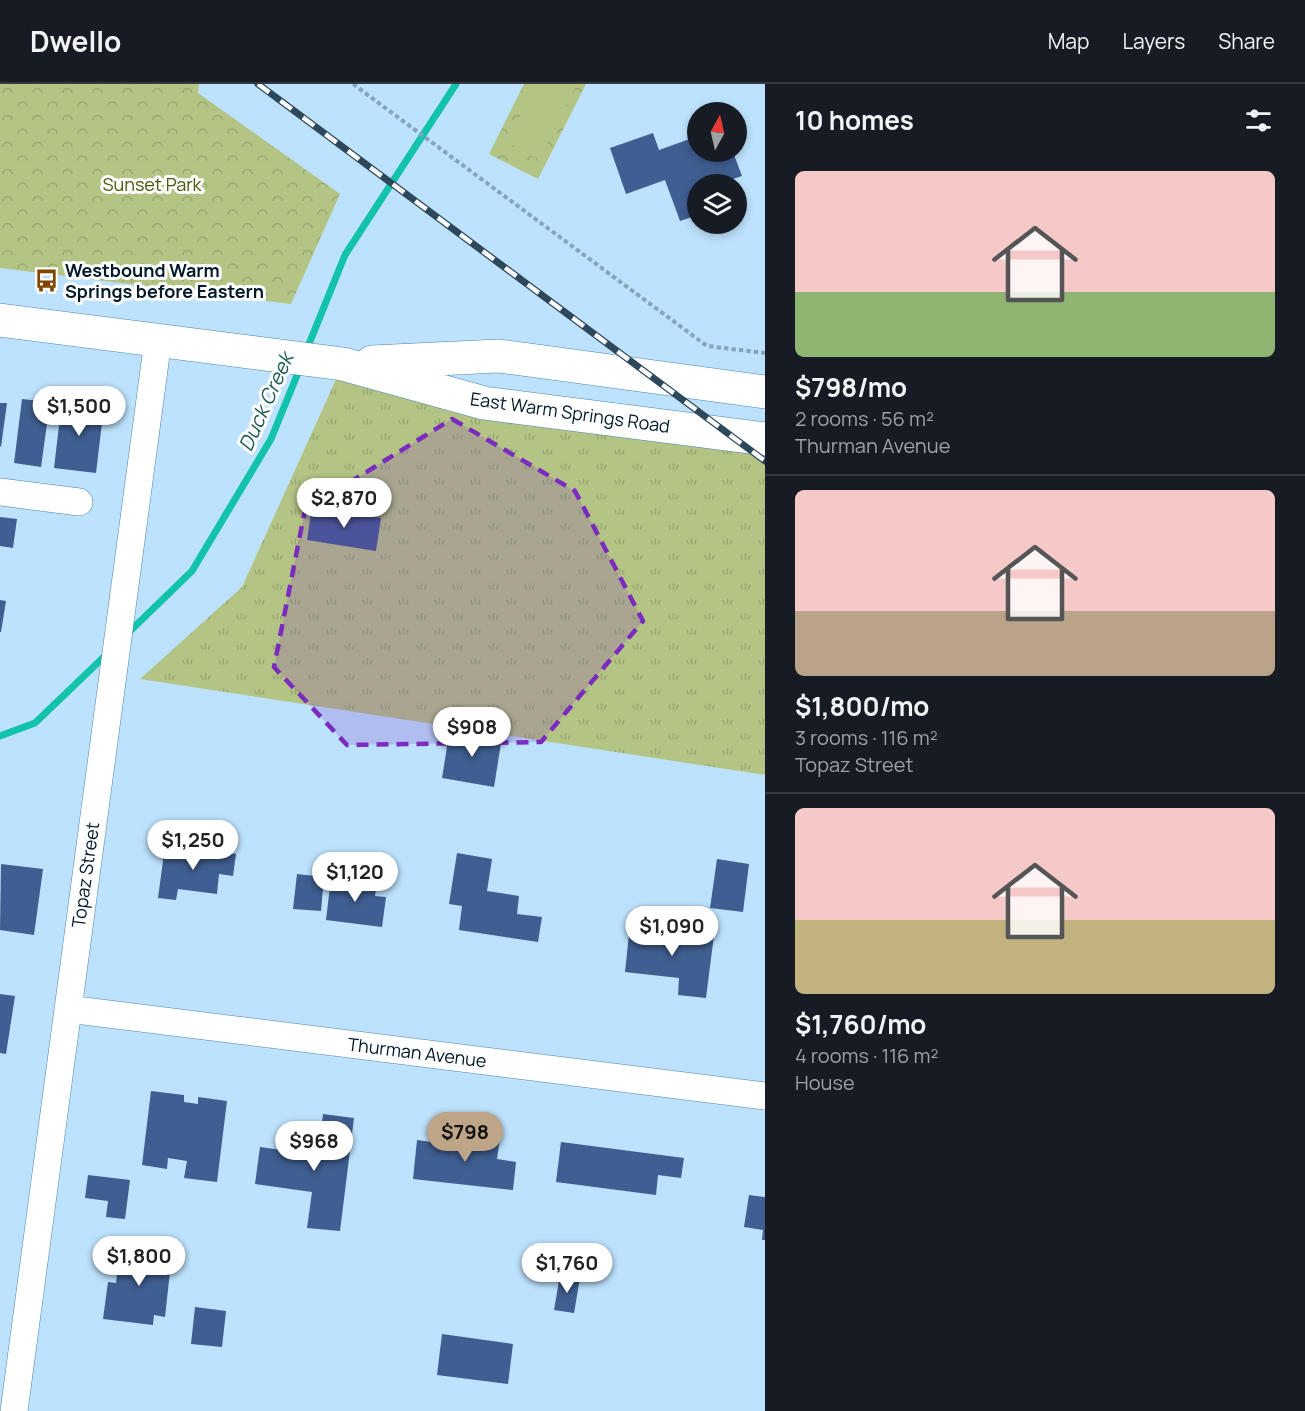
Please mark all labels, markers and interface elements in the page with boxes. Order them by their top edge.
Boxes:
text: Dwello [30,22,121,60]
text: Map [1048,27,1089,55]
text: Layers [1122,27,1185,55]
text: Share [1218,27,1275,55]
north arrow [687,102,747,162]
map controls [687,102,747,234]
text: 10 homes [795,102,914,138]
icon: filters [1242,104,1275,137]
park label: Sunset Park [102,172,203,196]
button: layers [687,174,747,234]
icon: home [981,210,1089,318]
place label: Westbound Warm Springs before Eastern [65,258,264,303]
bus stop icon: Westbound Warm Springs before Eastern [34,268,60,294]
water label: Duck Creek [232,346,300,455]
text: $798/mo [795,369,907,405]
pin: $1,500 [30,386,128,437]
street label: East Warm Springs Road [469,386,672,438]
text: $1,500 [47,392,111,419]
text: 2 rooms · 56 m² [795,405,934,432]
text: Thurman Avenue [795,432,950,459]
pin: $2,870 [295,478,393,529]
text: $2,870 [311,484,377,511]
icon: home [981,529,1089,637]
text: $1,800/mo [795,688,929,724]
pin: $908 [436,707,508,758]
text: $908 [447,713,497,740]
text: 3 rooms · 116 m² [795,724,938,751]
text: Topaz Street [795,751,913,778]
street label: Topaz Street [66,820,104,929]
pin: $1,250 [144,820,242,871]
text: $1,250 [161,826,225,853]
icon: home [981,847,1089,955]
pin: $1,120 [306,852,404,903]
text: $1,120 [326,858,384,885]
pin: $1,090 [623,906,721,957]
text: $1,090 [639,912,705,939]
text: $1,760/mo [795,1006,926,1042]
street label: Thurman Avenue [346,1032,488,1072]
text: 4 rooms · 116 m² [795,1042,938,1069]
text: House [795,1069,855,1096]
pin: $798 [429,1112,501,1163]
text: $798 [441,1118,489,1145]
pin: $968 [278,1121,350,1172]
text: $968 [289,1127,339,1154]
pin: $1,800 [90,1236,188,1287]
text: $1,800 [106,1242,172,1269]
pin: $1,760 [518,1243,616,1294]
text: $1,760 [536,1249,598,1276]

